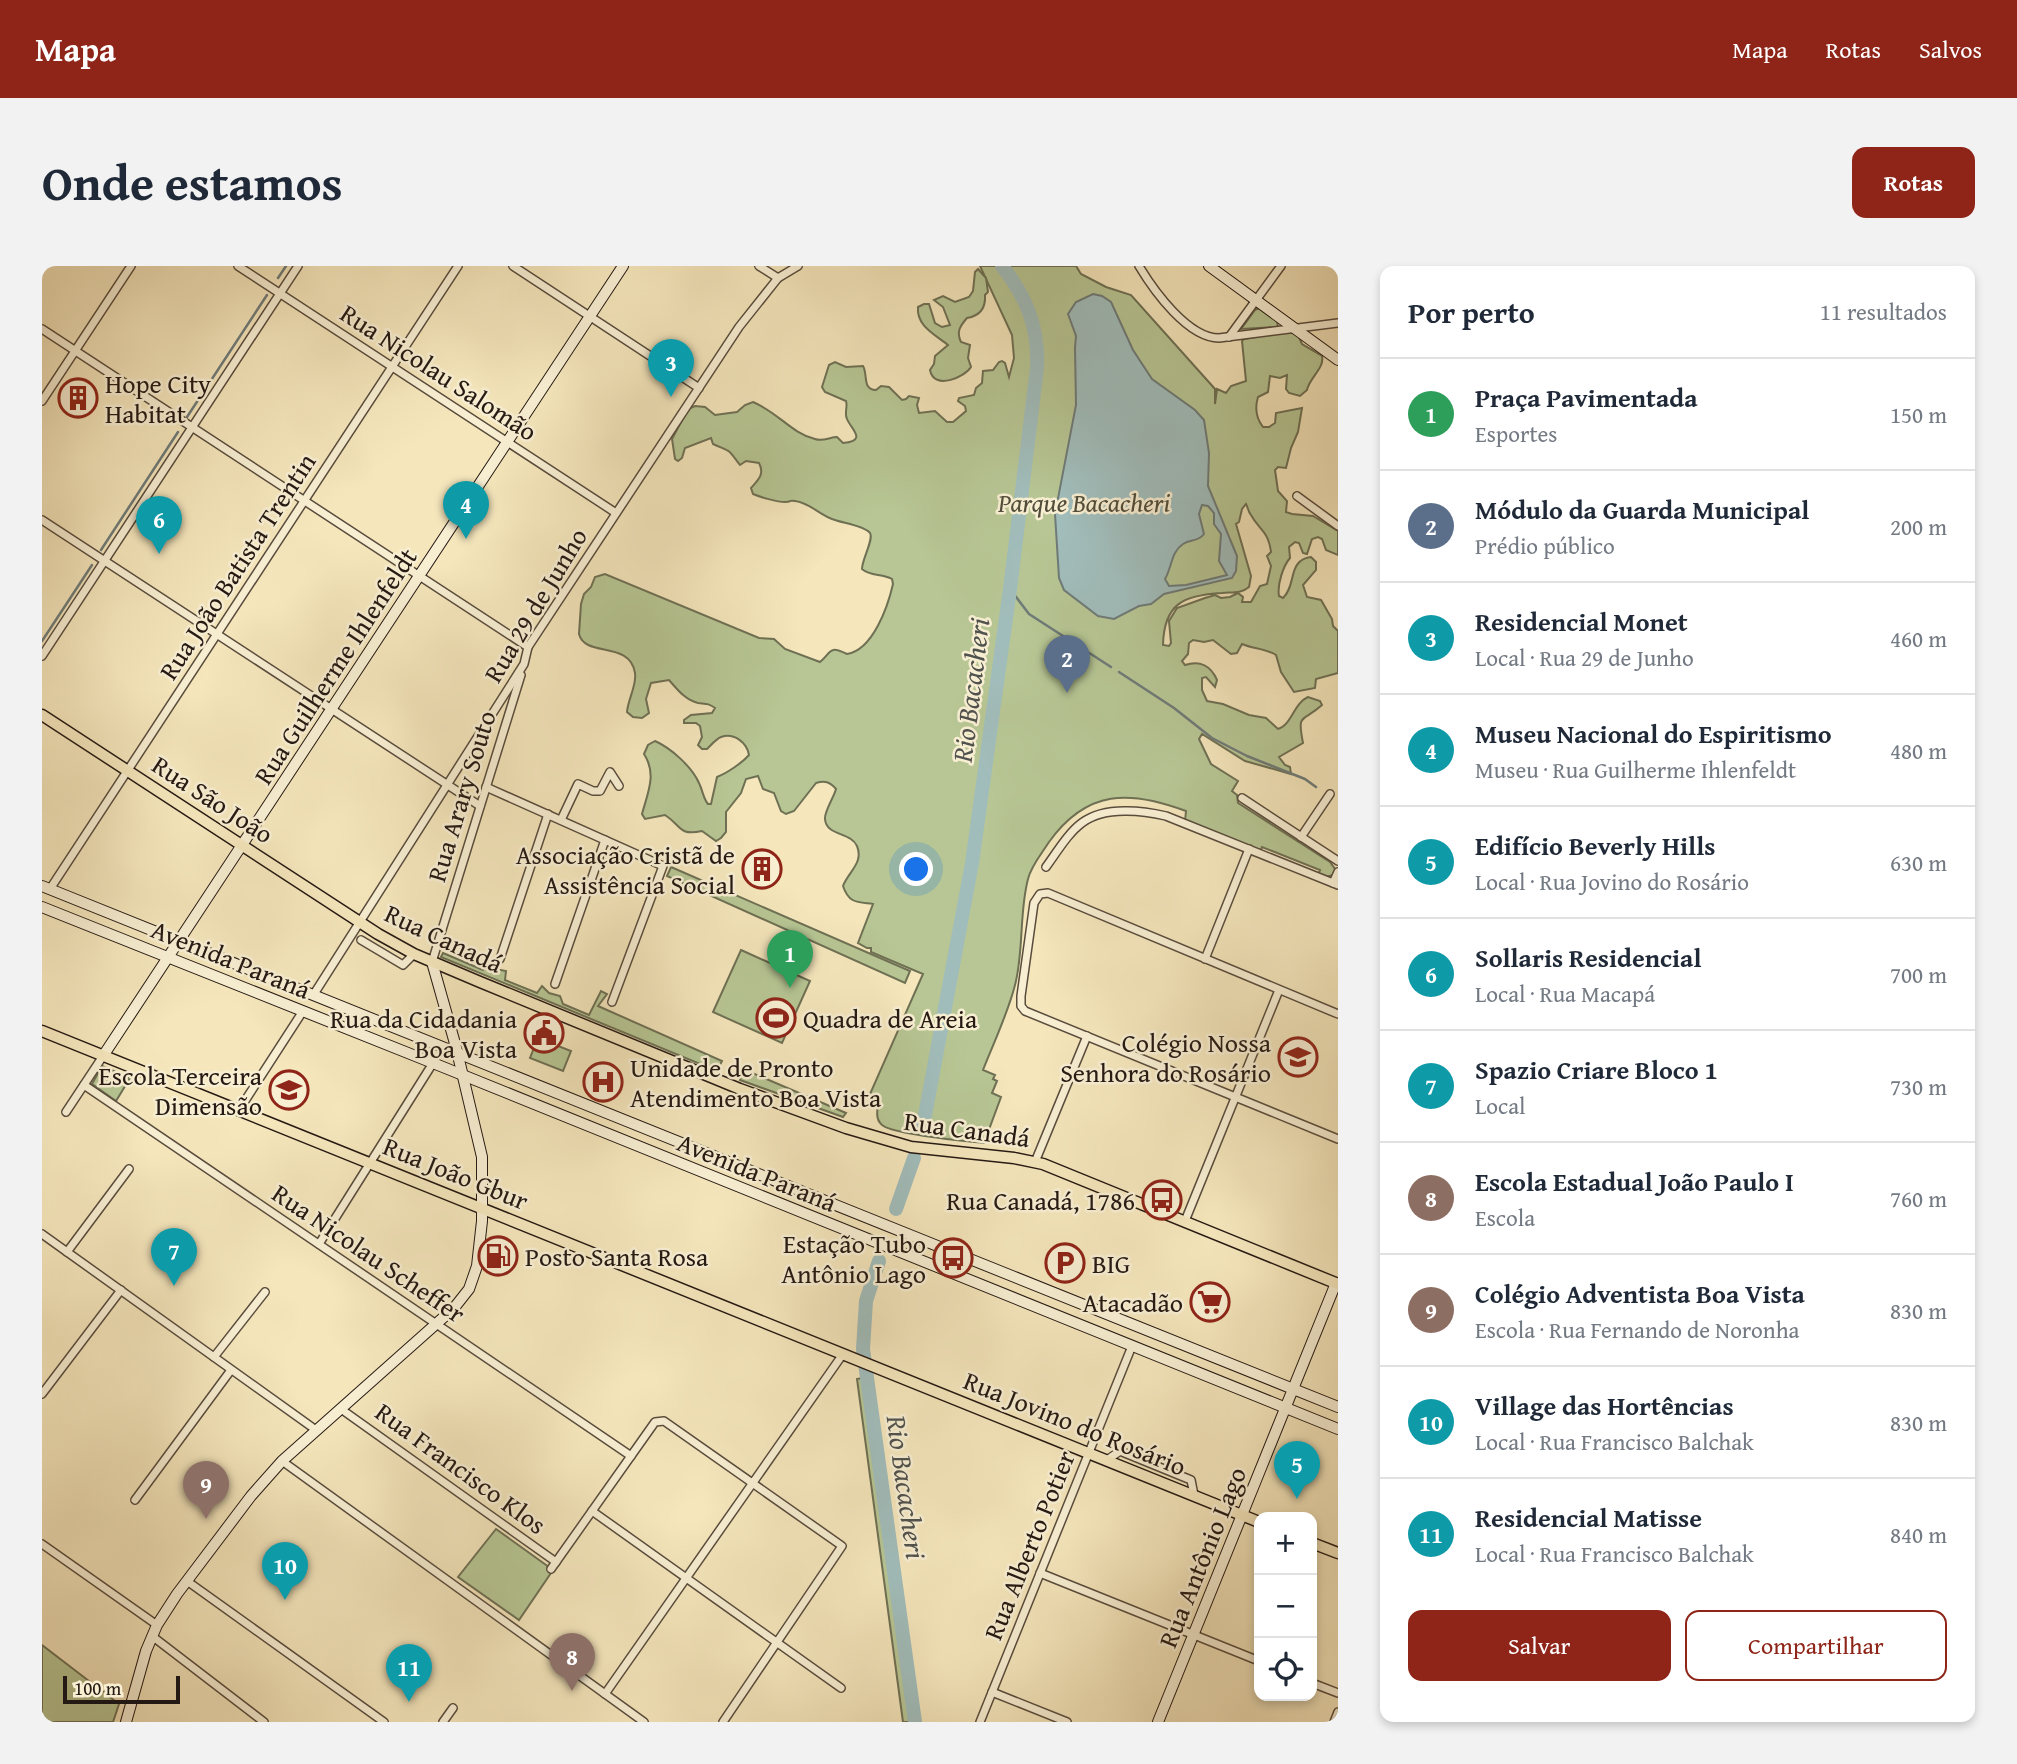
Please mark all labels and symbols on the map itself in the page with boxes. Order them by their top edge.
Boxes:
street label: Rua Nicolau Salomão [333,294,545,450]
pin: 3 [648,339,694,397]
place label: Hope City Habitat [105,364,211,433]
building icon: Hope City Habitat [57,377,99,419]
street label: Rua João Batista Trentin [149,445,325,687]
pin: 4 [443,481,489,539]
park label: Parque Bacacheri [997,483,1170,522]
pin: 6 [136,496,182,554]
street label: Rua 29 de Junho [473,520,597,690]
street label: Rua Guilherme Ihlenfeldt [244,540,426,792]
water label: Rio Bacacheri [941,616,999,765]
pin: 2 [1044,635,1090,693]
street label: Rua Arary Souto [416,705,506,887]
street label: Rua São João [144,745,282,853]
place label: Associação Cristã de Assistência Social [516,835,735,904]
building icon: Associação Cristã de Assistência Social [741,848,783,890]
your location [899,852,933,886]
street label: Rua Canadá [378,894,510,983]
street label: Avenida Paraná [145,909,317,1009]
pin: 1 [767,930,813,988]
sports icon: Quadra de Areia [755,997,797,1039]
place label: Rua da Cidadania Boa Vista [330,999,518,1068]
place label: Quadra de Areia [803,999,978,1038]
public building icon: Rua da Cidadania Boa Vista [523,1012,565,1054]
place label: Colégio Nossa Senhora do Rosário [1060,1023,1272,1092]
school or university icon: Colégio Nossa Senhora do Rosário [1277,1036,1319,1078]
place label: Unidade de Pronto Atendimento Boa Vista [630,1048,882,1117]
place label: Escola Terceira Dimensão [99,1056,263,1125]
hospital icon: Unidade de Pronto Atendimento Boa Vista [582,1061,624,1103]
school or university icon: Escola Terceira Dimensão [268,1069,310,1111]
street label: Rua Canadá [902,1101,1033,1157]
street label: Avenida Paraná [671,1122,843,1222]
street label: Rua João Gbur [378,1126,535,1220]
street label: Rua Nicolau Scheffer [265,1174,474,1332]
bus stop icon: Rua Canadá, 1786 [1141,1179,1183,1221]
place label: Rua Canadá, 1786 [946,1181,1135,1220]
place label: Estação Tubo Antônio Lago [781,1224,926,1293]
pin: 7 [151,1228,197,1286]
fuel station icon: Posto Santa Rosa [477,1235,519,1277]
place label: Posto Santa Rosa [525,1237,709,1276]
bus stop icon: Estação Tubo Antônio Lago [932,1237,974,1279]
parking icon: BIG [1044,1242,1086,1284]
place label: BIG [1092,1244,1130,1283]
supermarket icon: Atacadão [1189,1281,1231,1323]
place label: Atacadão [1083,1283,1183,1322]
street label: Rua Jovino do Rosário [958,1361,1192,1485]
street label: Rua Francisco Klos [367,1393,555,1543]
water label: Rio Bacacheri [876,1411,937,1562]
pin: 5 [1274,1441,1320,1499]
street label: Rua Alberto Potier [973,1444,1085,1646]
pin: 9 [183,1461,229,1519]
street label: Rua Antônio Lago [1148,1461,1256,1653]
pin: 10 [262,1542,308,1600]
pin: 8 [549,1633,595,1691]
pin: 11 [386,1644,432,1702]
scale bar [63,1673,180,1705]

